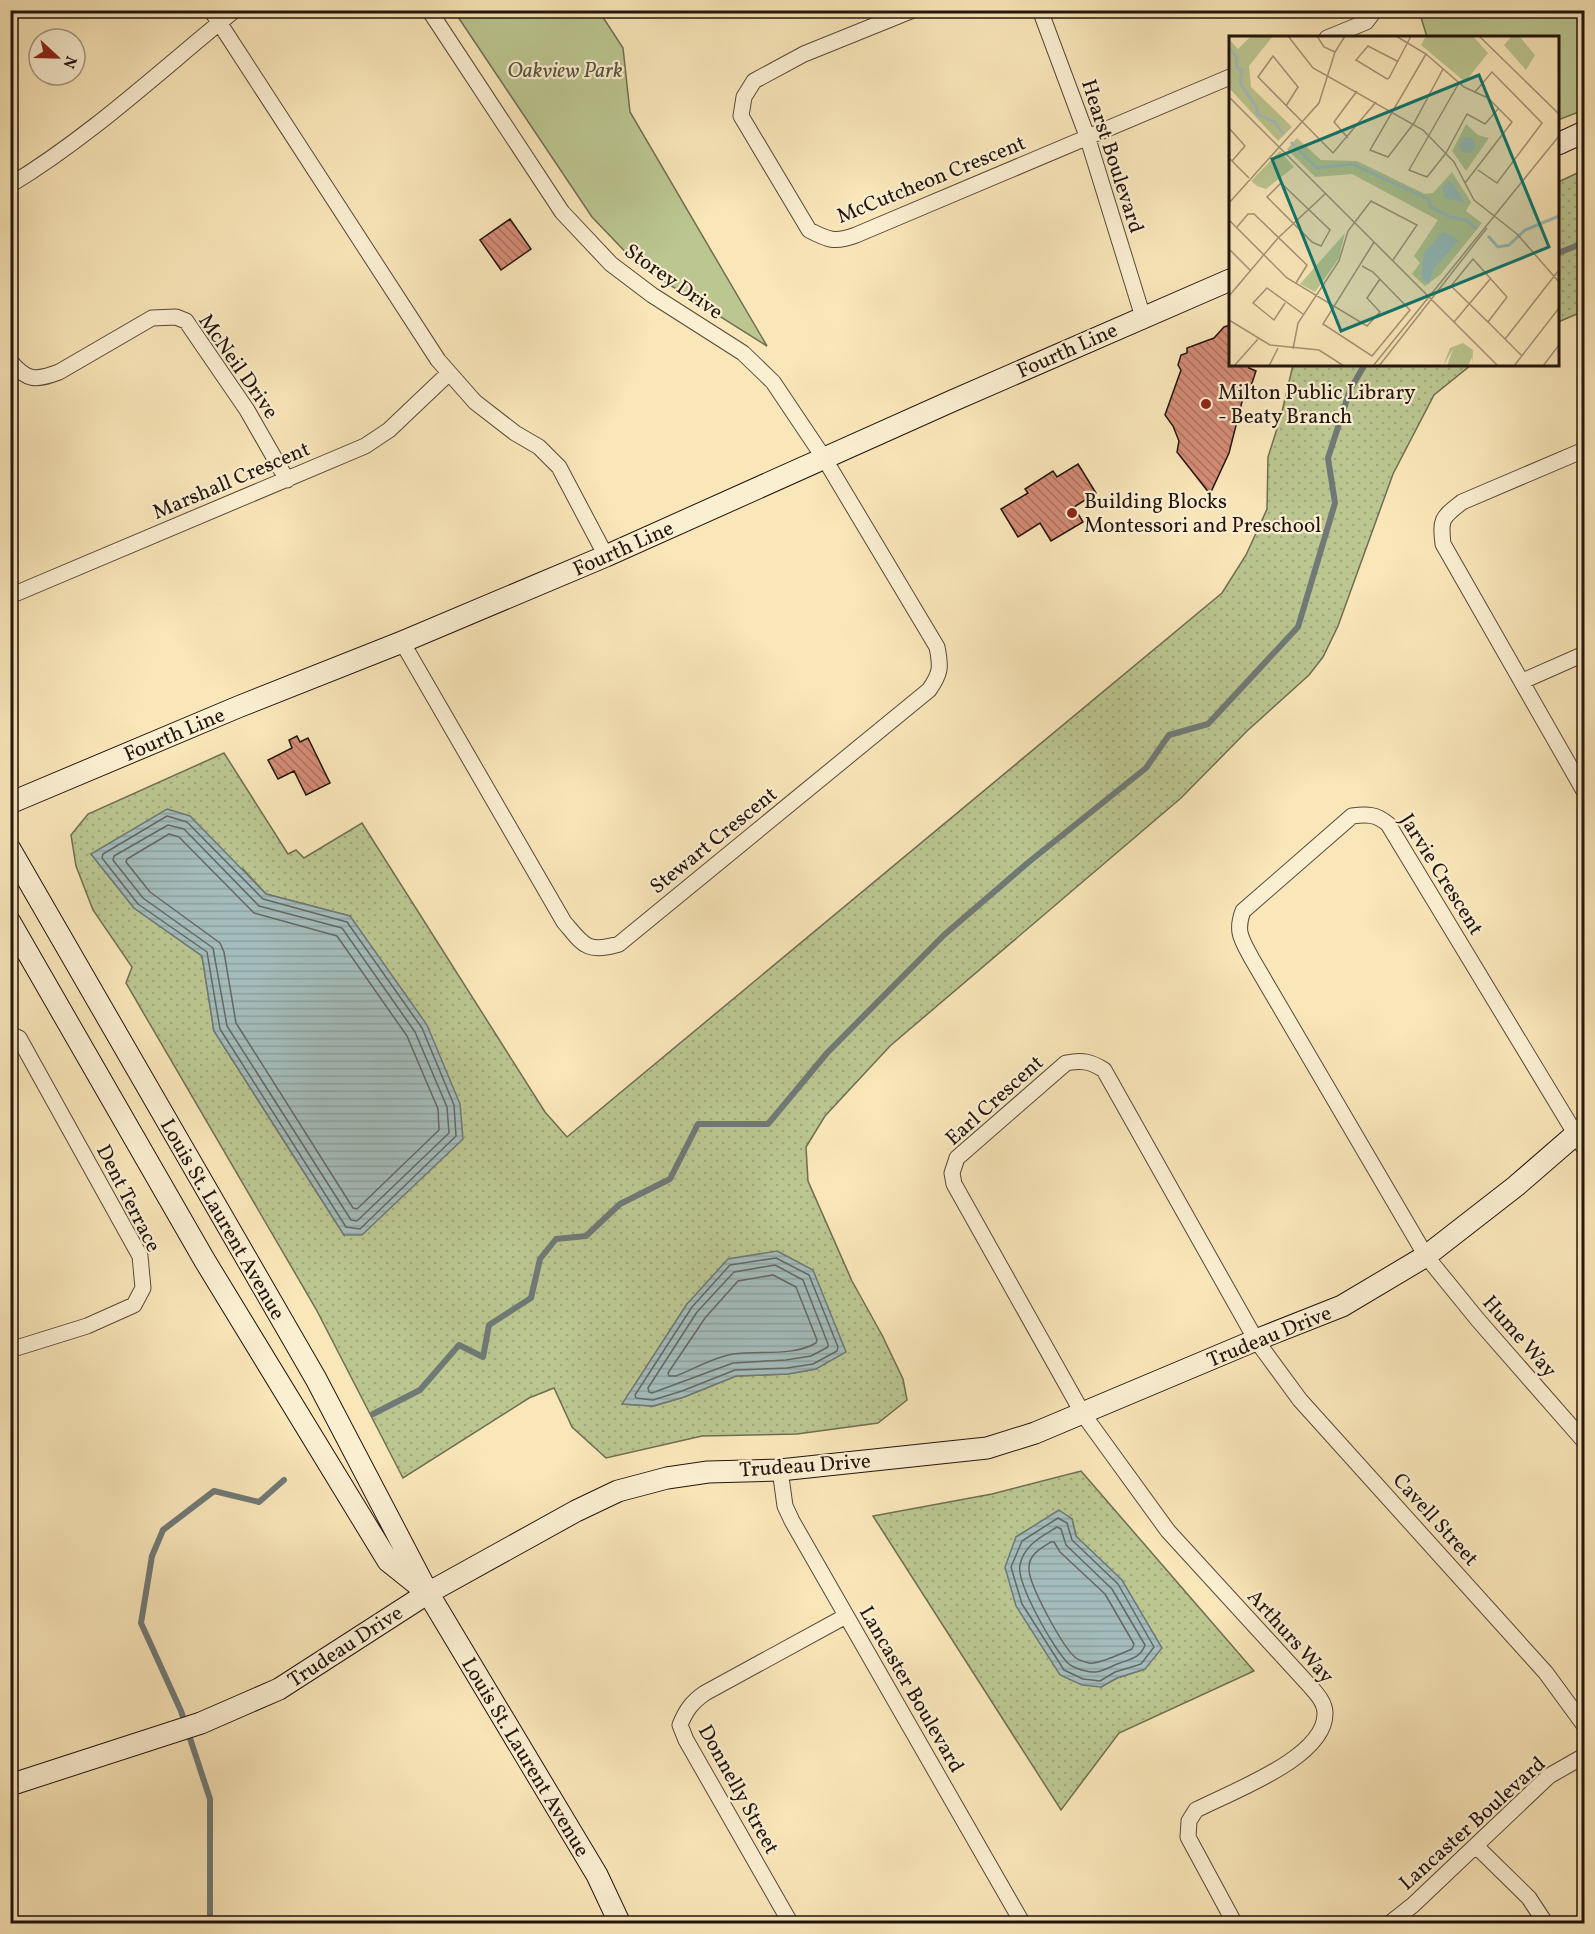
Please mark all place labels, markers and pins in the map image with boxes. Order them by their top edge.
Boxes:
place label: Milton Public Library - Beaty Branch [1218,379,1416,432]
marker: Milton Public Library - Beaty Branch [1199,397,1213,411]
place label: Building Blocks Montessori and Preschool [1084,488,1321,541]
marker: Building Blocks Montessori and Preschool [1065,506,1079,520]

